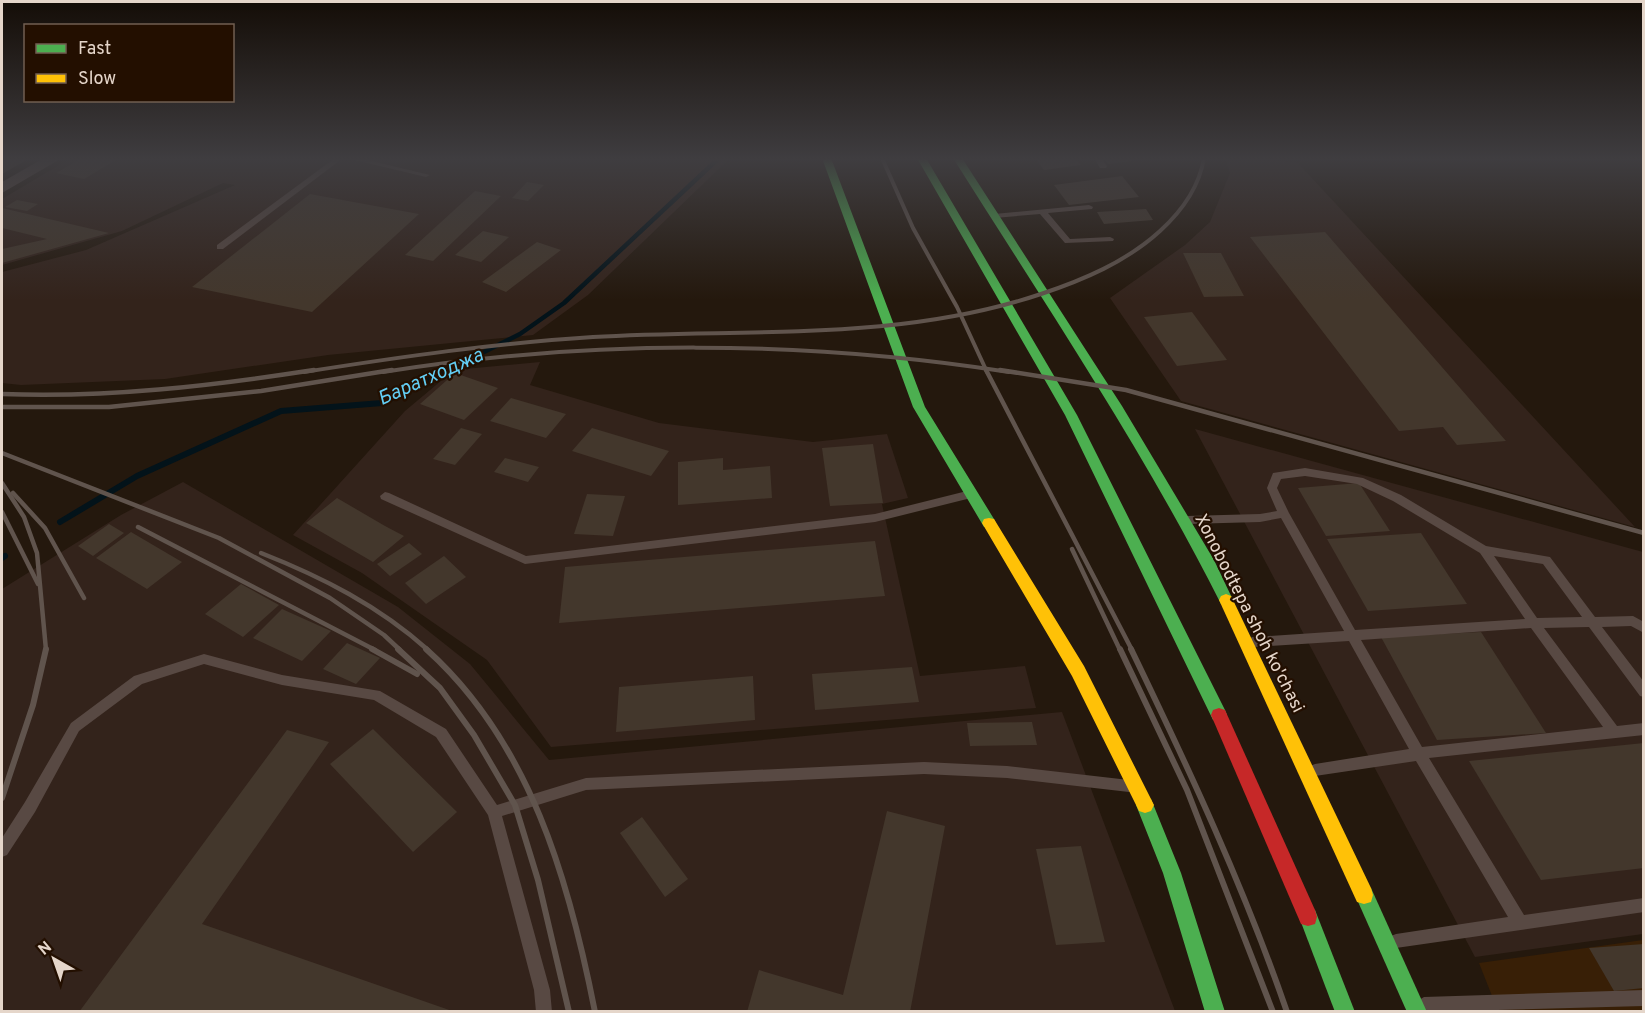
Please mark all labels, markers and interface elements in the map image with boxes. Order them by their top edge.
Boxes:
legend [24,24,234,102]
text: Fast [78,38,111,61]
text: Slow [78,68,116,91]
water label: Баратходжа [374,343,488,413]
street label: Xonobodtepa shoh ko'chasi [1188,510,1309,717]
north arrow [24,929,84,989]
text: N [35,938,56,960]

